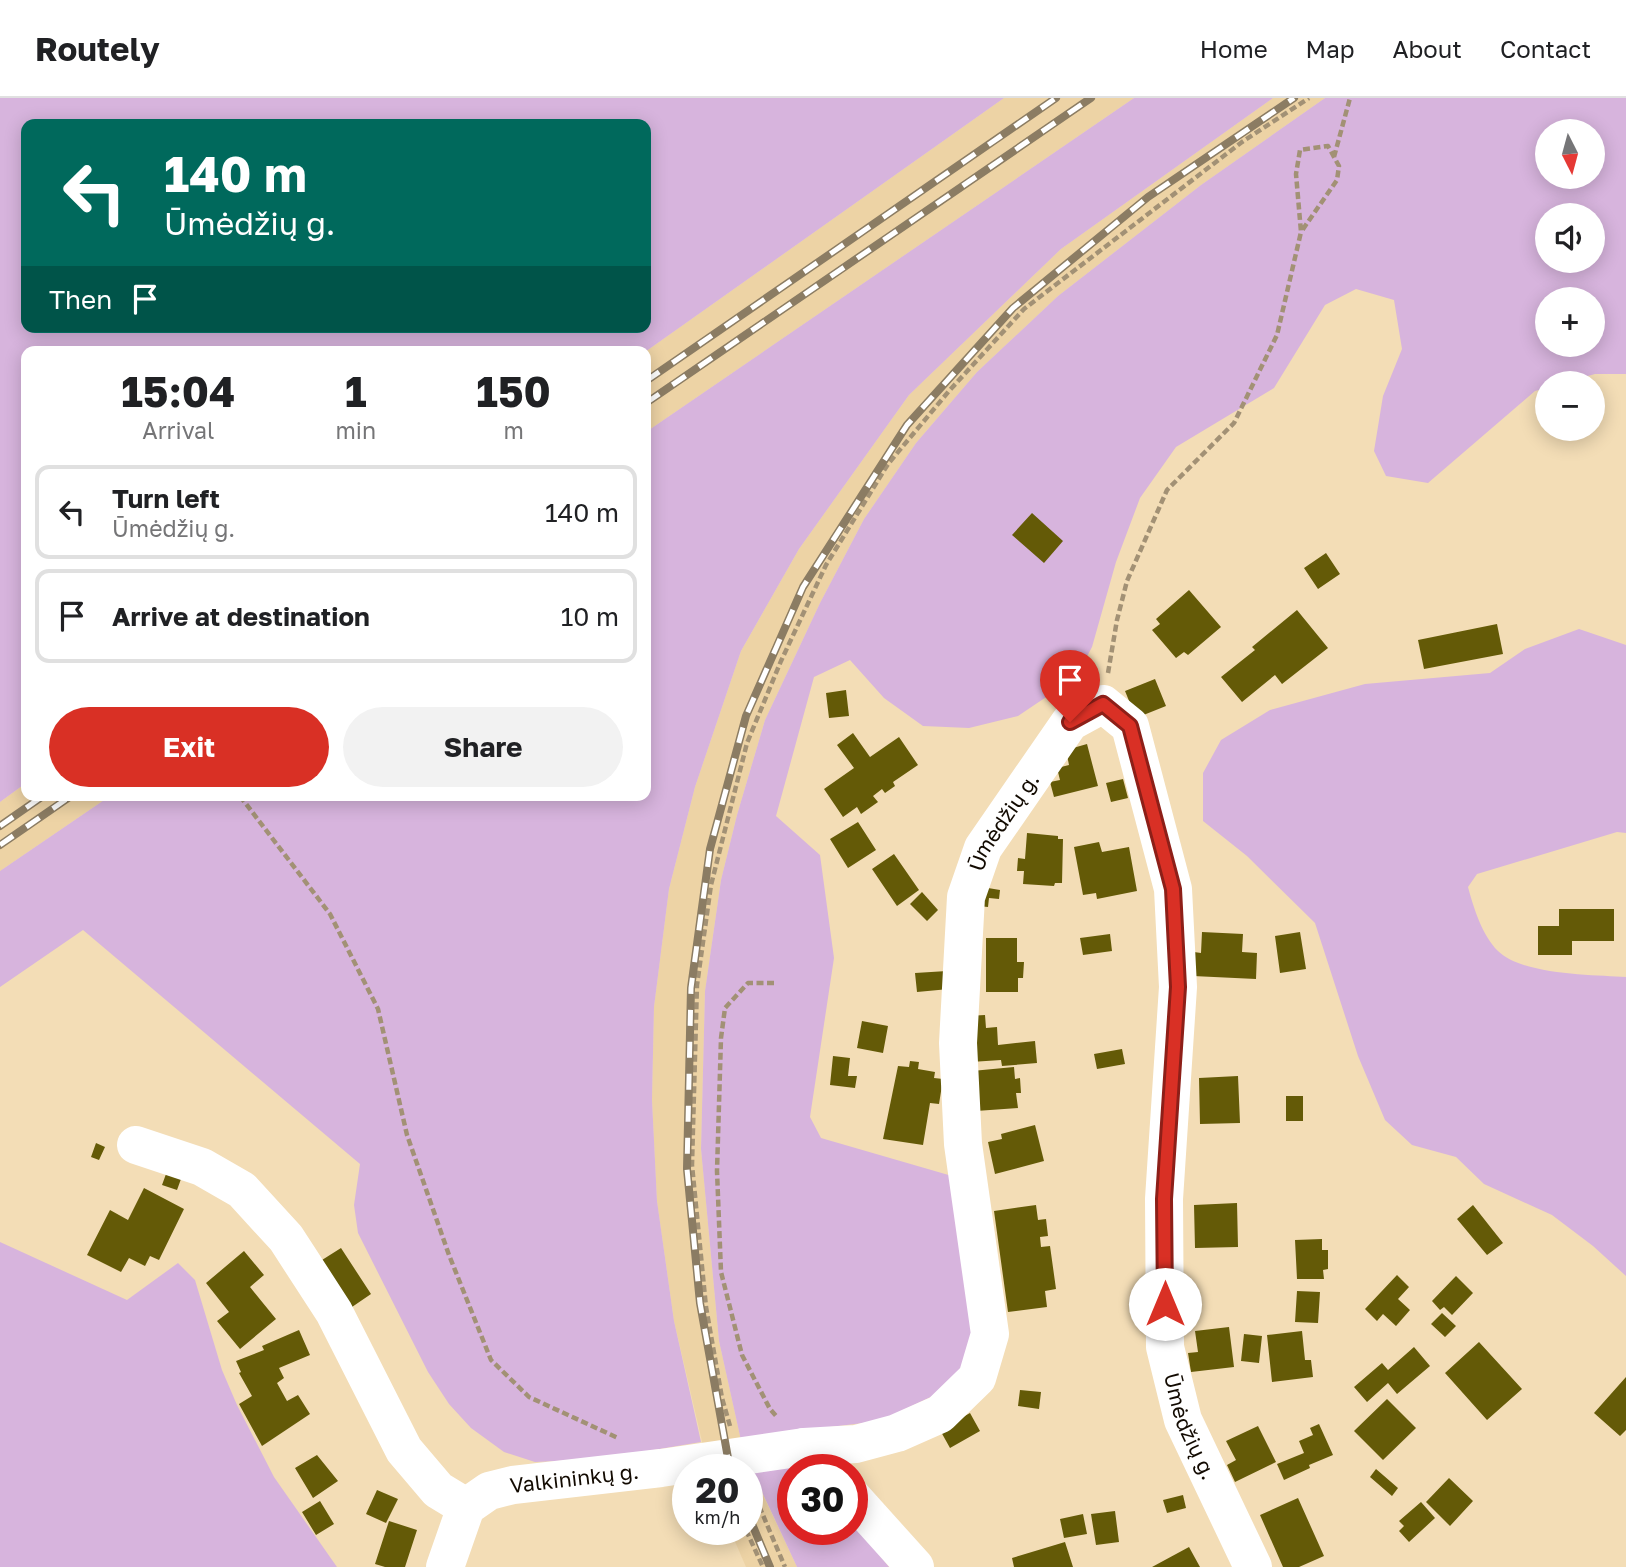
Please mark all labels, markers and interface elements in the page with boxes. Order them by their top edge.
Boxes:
text: Routely [35,29,160,68]
text: Home [1200,34,1268,63]
text: Map [1306,34,1355,63]
text: About [1393,34,1462,63]
text: Contact [1500,34,1591,63]
north arrow [1535,119,1605,189]
map controls [1535,119,1605,441]
text: 140 m [164,144,307,203]
icon: left [49,147,140,238]
button: sound [1535,203,1605,273]
text: Ūmėdžių g. [164,204,335,242]
icon: arrive [126,280,164,318]
text: Then [49,284,112,315]
button: + [1535,287,1605,357]
text: 15:04 [121,366,235,416]
text: 1 [345,366,367,416]
text: 150 [476,366,551,416]
button: − [1535,371,1605,441]
text: Arrival [142,416,214,444]
text: min [336,416,376,444]
text: m [503,416,524,444]
text: Turn left [112,483,220,514]
icon: left [53,493,91,531]
text: 140 m [545,497,619,528]
text: Ūmėdžių g. [112,514,235,542]
icon: arrive [53,597,91,635]
text: Arrive at destination [112,601,370,632]
text: 10 m [561,601,619,632]
pin [1040,650,1100,722]
icon: arrive [1051,661,1089,699]
button: Exit [49,707,329,787]
button: Share [343,707,623,787]
street label: Ūmėdžių g. [963,767,1044,874]
position arrow [1128,1267,1202,1341]
street label: Ūmėdžių g. [1159,1370,1222,1484]
speed limit sign: 30 [777,1454,868,1545]
street label: Valkininkų g. [508,1458,640,1498]
text: 20 [695,1469,740,1511]
text: km/h [695,1506,740,1528]

